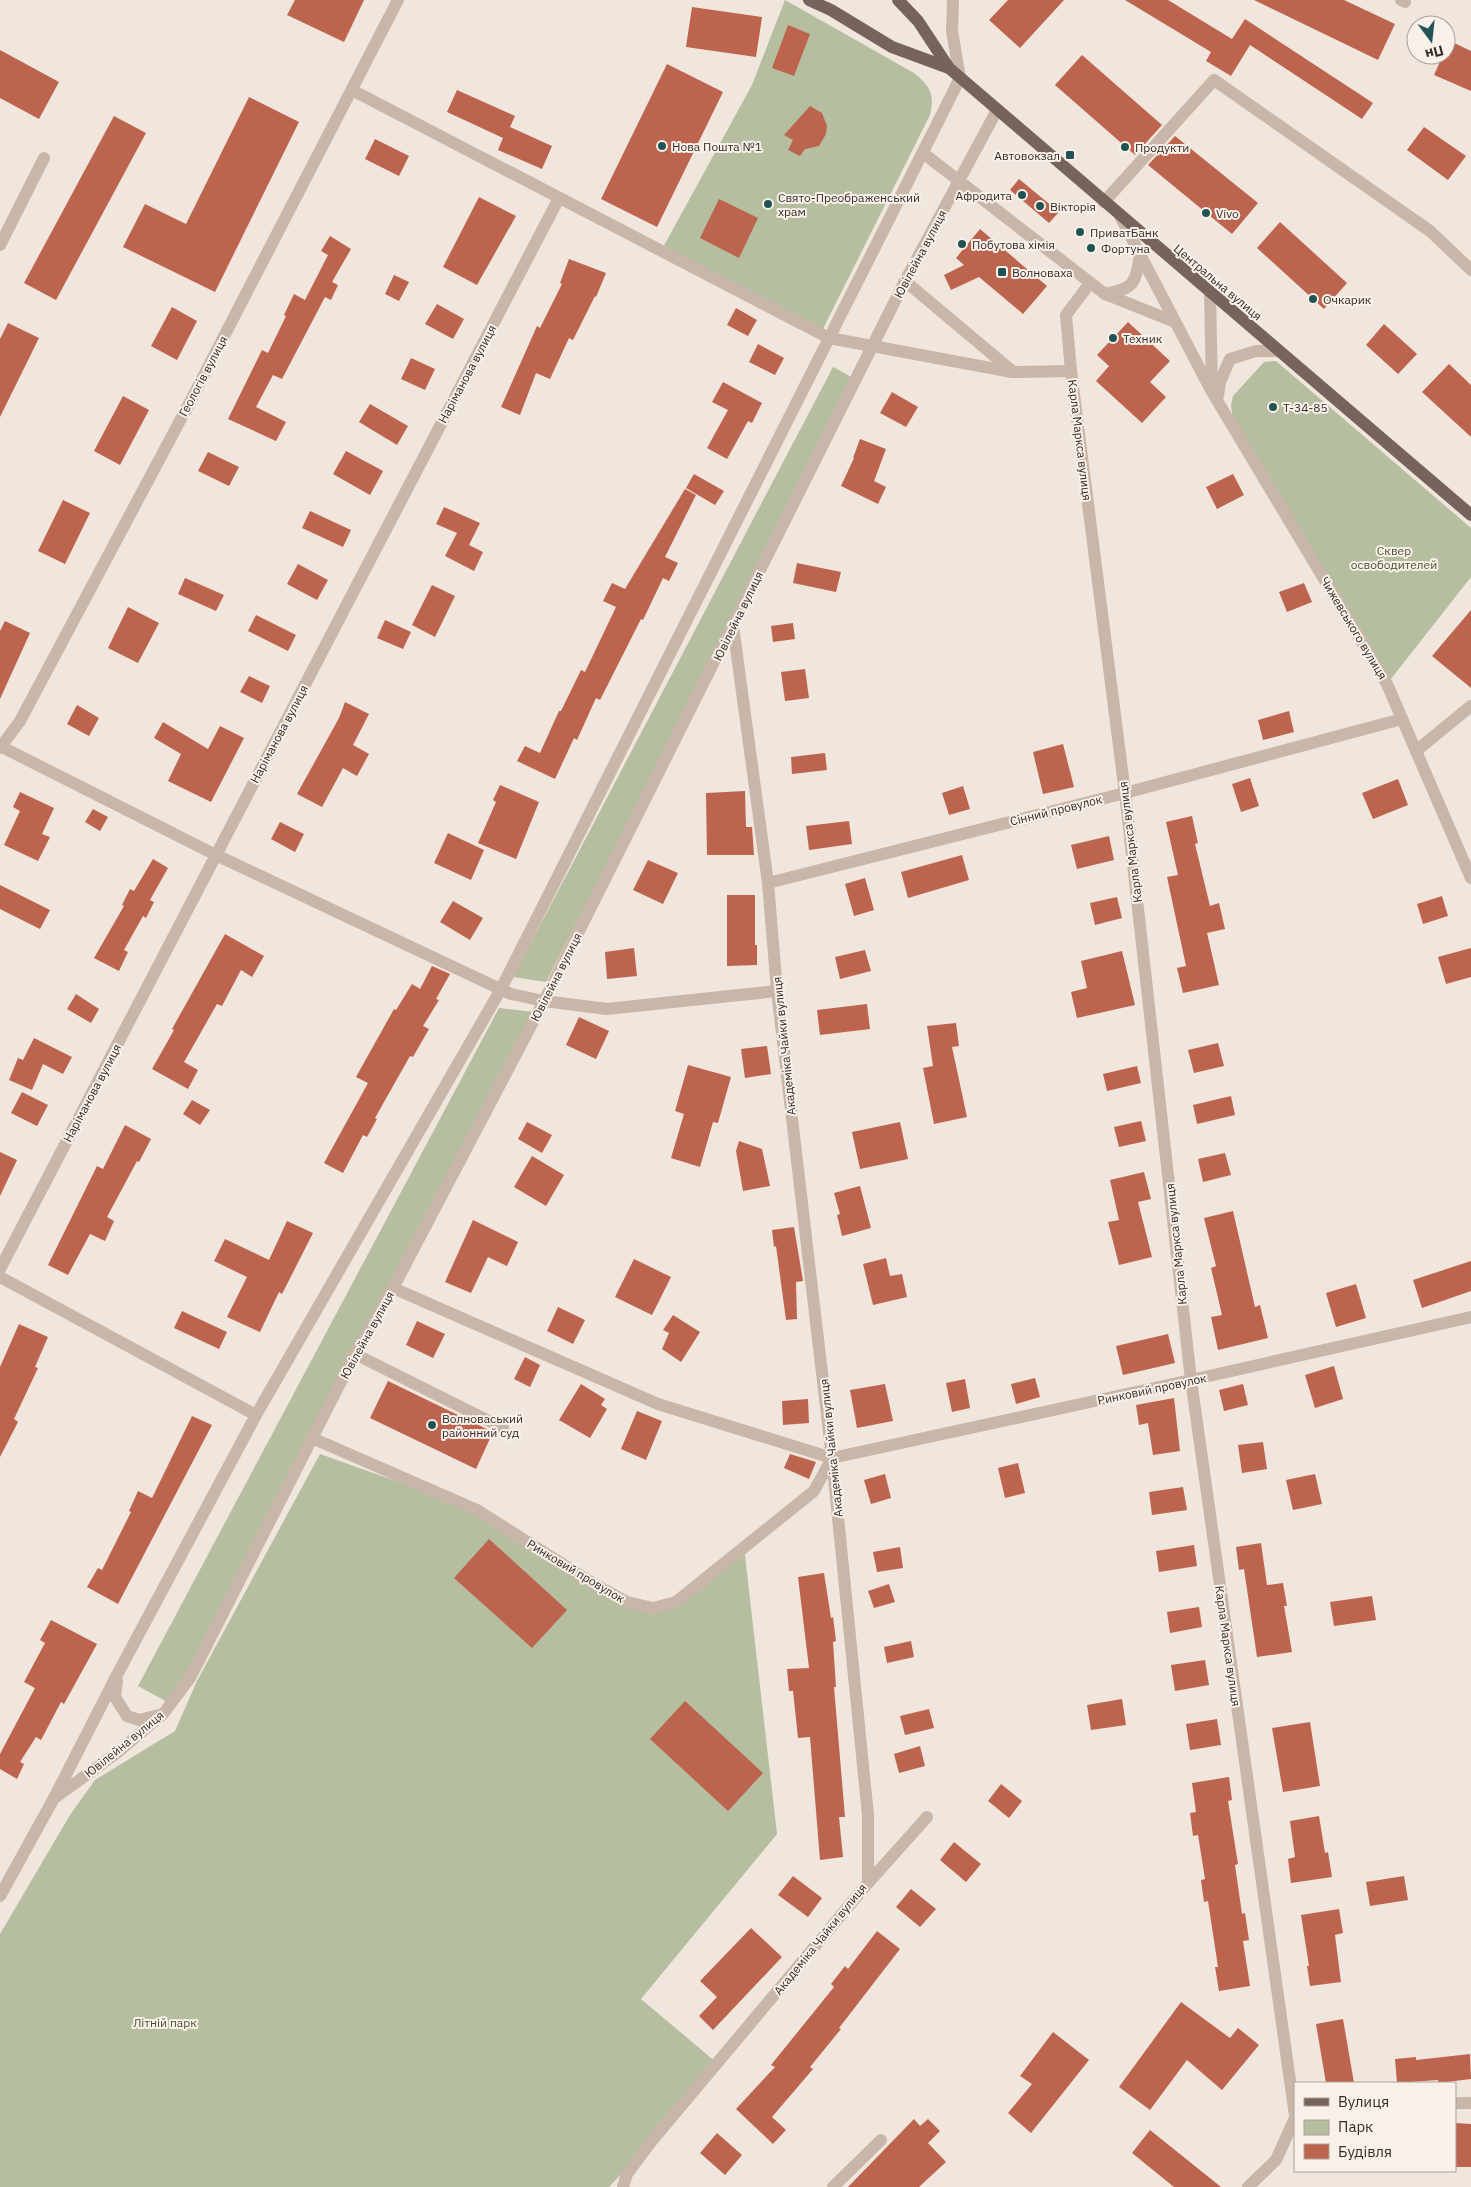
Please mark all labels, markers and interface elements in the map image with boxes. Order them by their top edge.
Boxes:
north arrow [1406,15,1456,65]
text: Пн [1423,41,1446,64]
place label: Нова Пошта №1 [672,139,762,154]
marker: Нова Пошта №1 [656,140,668,152]
place label: Продукти [1135,140,1189,155]
marker: Продукти [1119,141,1131,153]
place label: Автовокзал [994,148,1060,163]
marker: Автовокзал [1064,149,1076,161]
place label: Афродита [956,188,1013,203]
marker: Афродита [1016,189,1028,201]
place label: Свято-Преображенський храм [778,190,920,219]
marker: Свято-Преображенський храм [762,198,774,210]
place label: Вікторія [1050,199,1096,214]
marker: Вікторія [1034,200,1046,212]
place label: Vivo [1216,206,1239,221]
street label: Ювілейна вулиця [890,207,950,301]
marker: Vivo [1200,207,1212,219]
place label: ПриватБанк [1090,225,1159,240]
marker: ПриватБанк [1074,226,1086,238]
place label: Побутова хімія [972,237,1055,252]
marker: Побутова хімія [956,238,968,250]
place label: Фортуна [1101,241,1150,256]
street label: Центральна вулиця [1171,241,1265,323]
marker: Фортуна [1085,242,1097,254]
place label: Волноваха [1012,265,1073,280]
marker: Волноваха [996,266,1008,278]
place label: Очкарик [1323,292,1372,307]
marker: Очкарик [1307,293,1319,305]
street label: Наріманова вулиця [435,322,499,426]
place label: Техник [1123,331,1163,346]
marker: Техник [1107,332,1119,344]
street label: Геологів вулиця [175,333,231,419]
street label: Карла Маркса вулиця [1065,379,1095,501]
place label: Т-34-85 [1283,400,1328,415]
marker: Т-34-85 [1267,401,1279,413]
park label: Сквер освободителей [1351,543,1437,572]
street label: Ювілейна вулиця [710,569,766,663]
street label: Чижевського вулиця [1317,574,1391,682]
street label: Наріманова вулиця [247,682,311,786]
street label: Карла Маркса вулиця [1115,781,1145,903]
street label: Сінний провулок [1008,791,1104,829]
street label: Ювілейна вулиця [527,930,585,1024]
street label: Академіка Чайки вулиця [769,976,799,1116]
street label: Наріманова вулиця [60,1041,124,1145]
street label: Карла Маркса вулиця [1162,1183,1190,1305]
street label: Ювілейна вулиця [337,1289,397,1381]
street label: Ринковий провулок [1096,1370,1208,1408]
street label: Академіка Чайки вулиця [816,1378,846,1518]
place label: Волноваський районний суд [442,1411,523,1440]
marker: Волноваський районний суд [426,1419,438,1431]
street label: Ринковий провулок [524,1536,628,1606]
street label: Карла Маркса вулиця [1212,1585,1244,1707]
street label: Ювілейна вулиця [81,1707,167,1781]
street label: Академіка Чайки вулиця [770,1880,870,1998]
park label: Літній парк [133,2015,197,2030]
legend [1294,2082,1456,2172]
text: Вулиця [1338,2092,1389,2111]
text: Парк [1338,2117,1373,2136]
text: Будівля [1338,2142,1392,2161]

